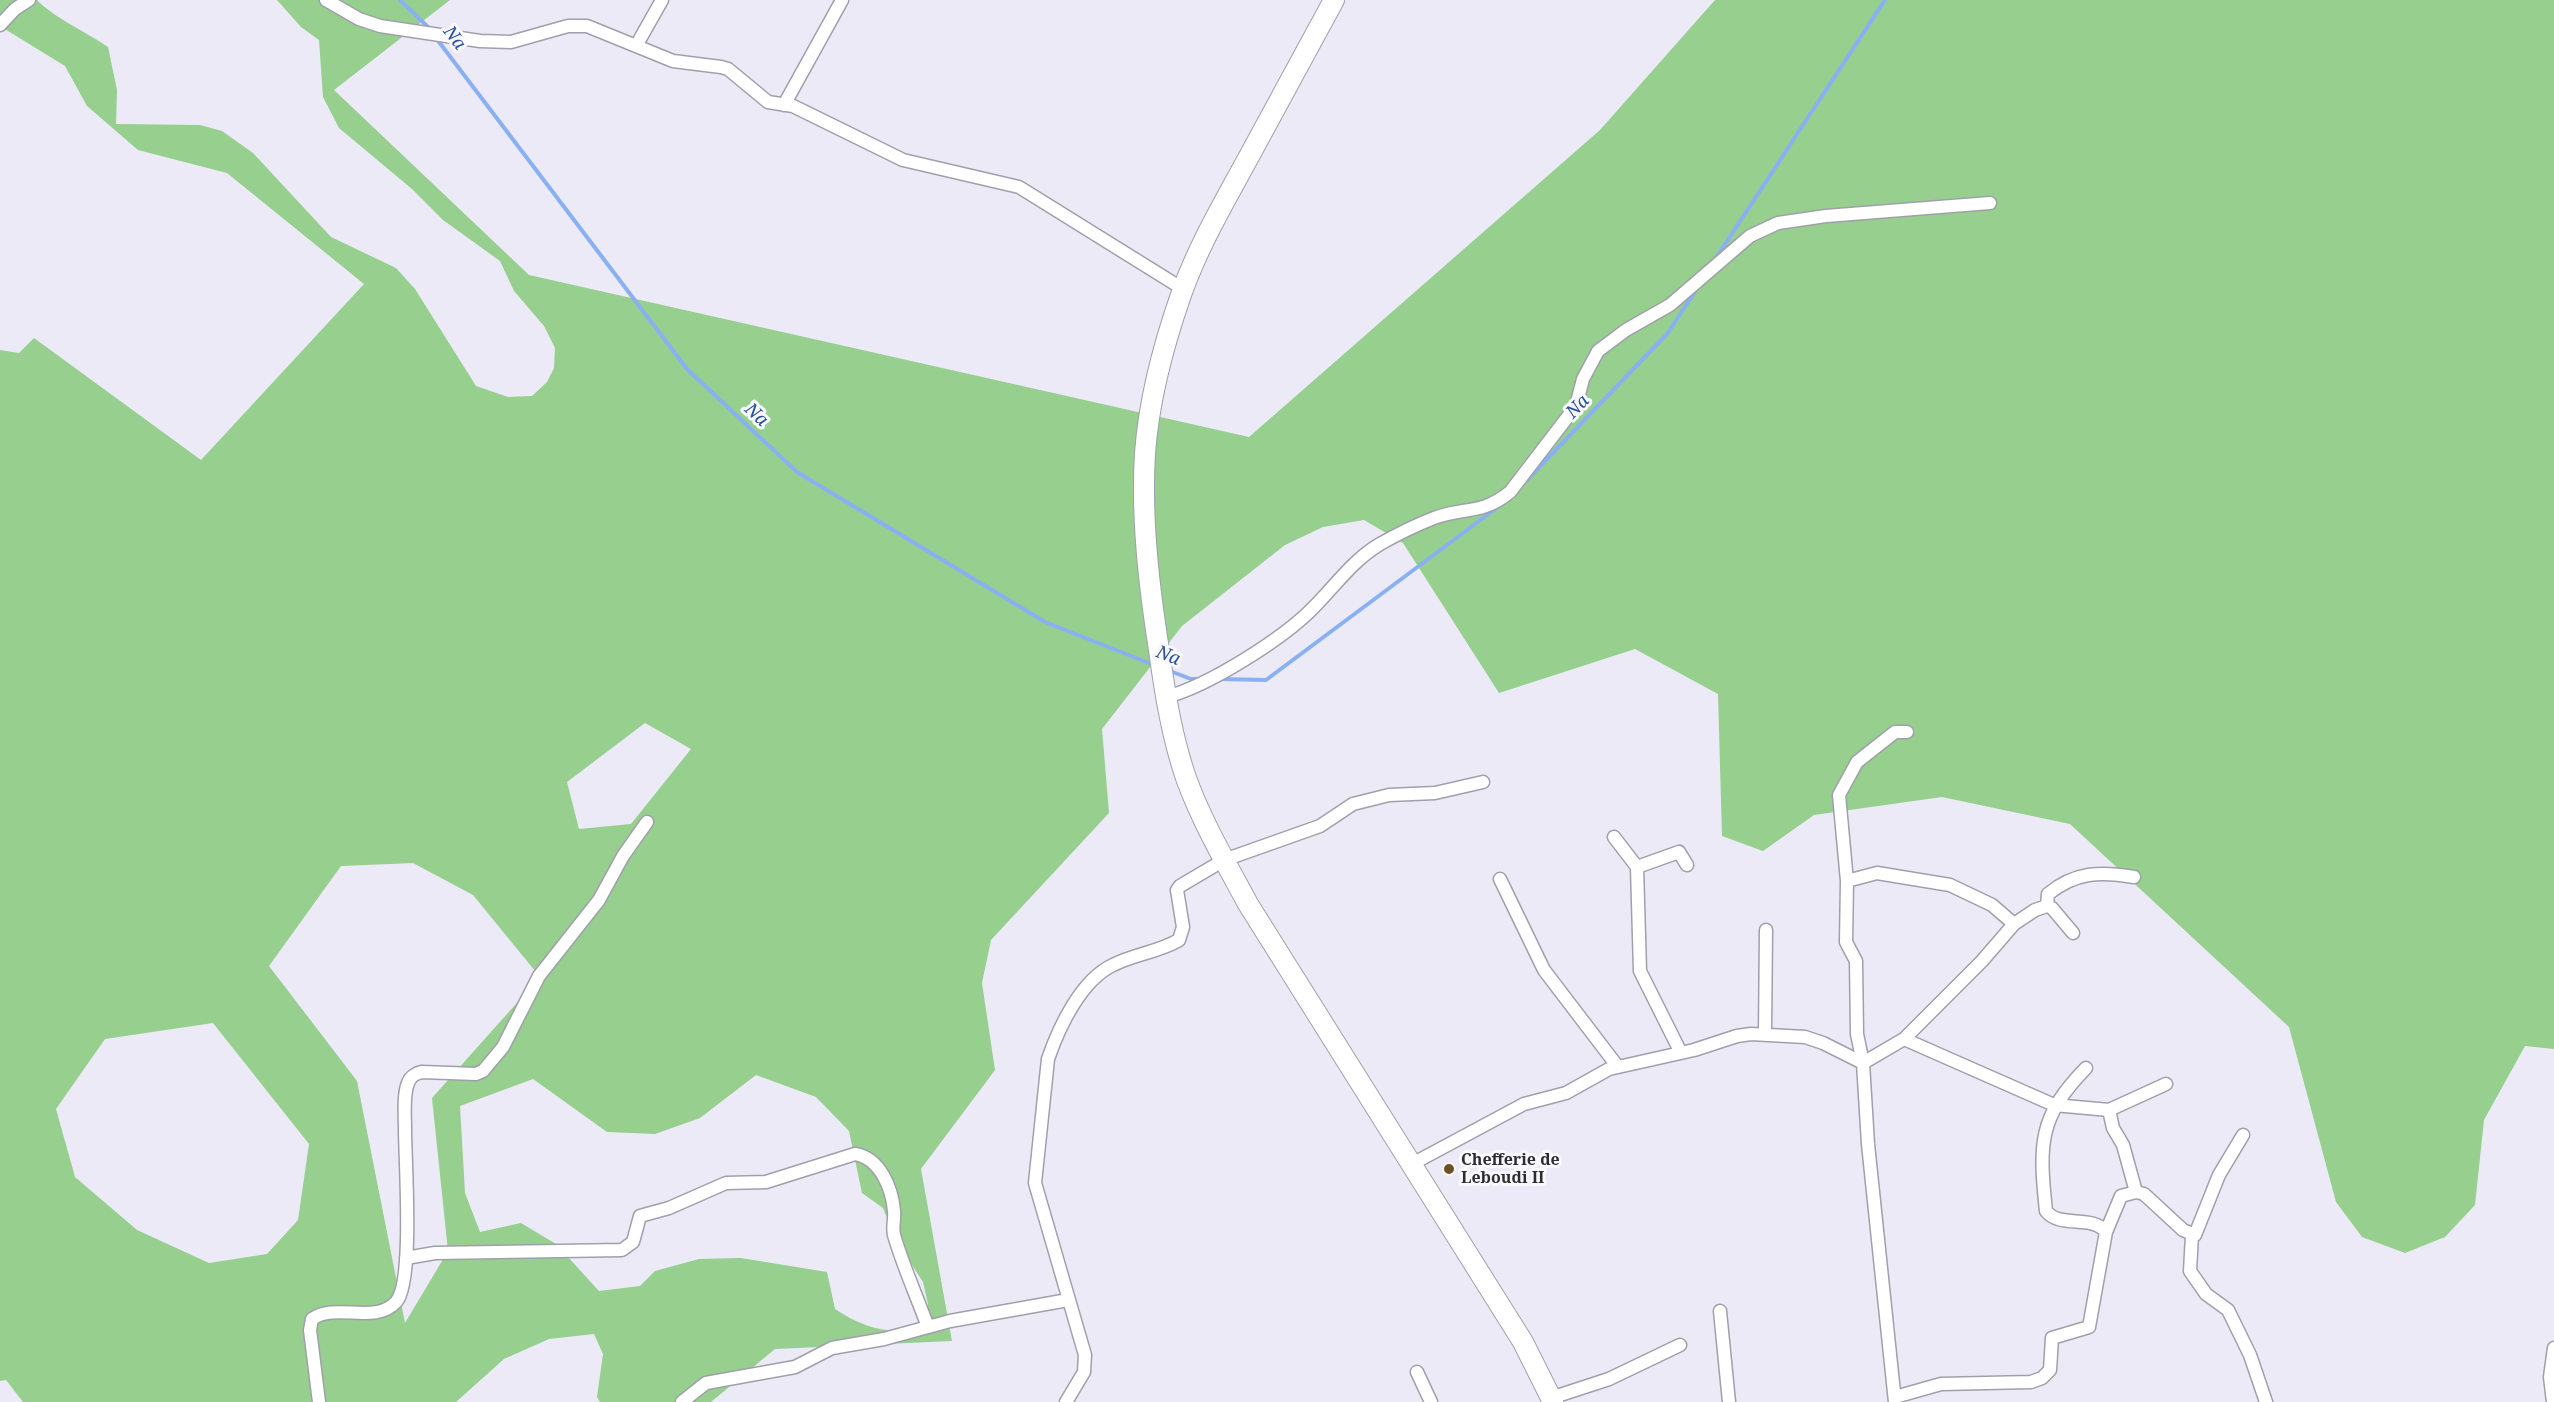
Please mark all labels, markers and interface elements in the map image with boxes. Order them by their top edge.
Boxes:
water label: Na [438,22,470,54]
water label: Na [1562,391,1594,423]
water label: Na [740,399,772,431]
water label: Na [1153,642,1183,670]
place label: Chefferie de Leboudi II [1461,1150,1560,1188]
marker: Chefferie de Leboudi II [1442,1162,1456,1176]

